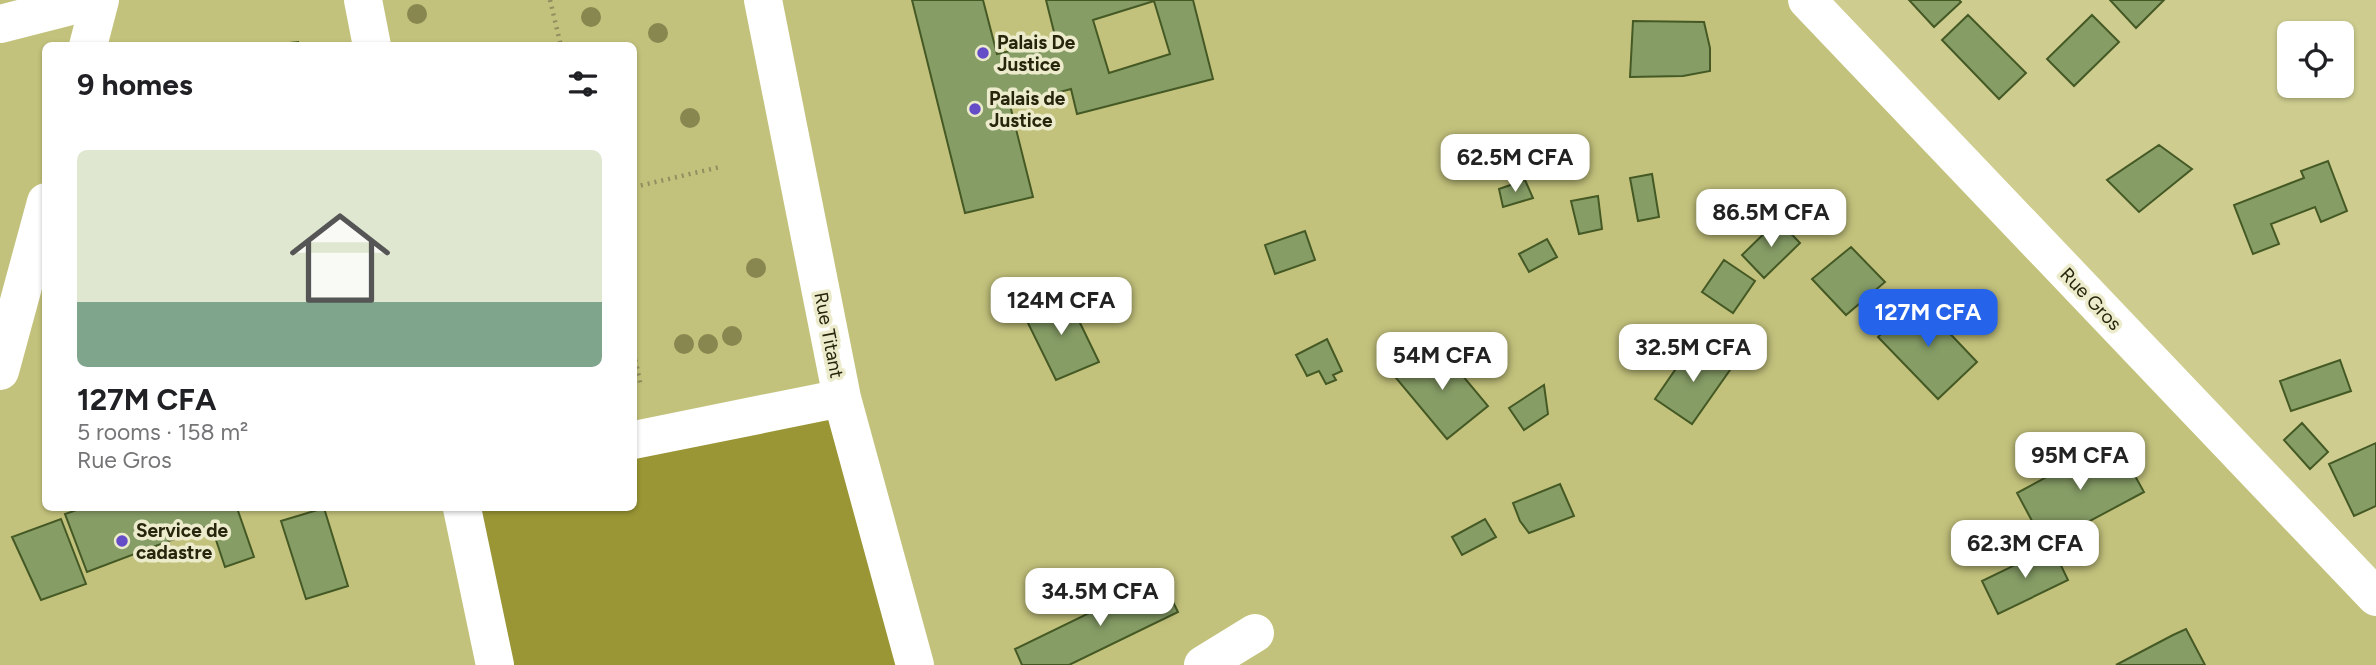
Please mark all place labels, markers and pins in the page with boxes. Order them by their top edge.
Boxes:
place label: Palais De Justice [997,31,1076,76]
marker: Palais De Justice [975,45,991,61]
place label: Palais de Justice [989,87,1066,132]
marker: Palais de Justice [967,101,983,117]
pin: 62.5M CFA [1435,134,1595,194]
pin: 86.5M CFA [1691,190,1851,249]
pin: 124M CFA [989,278,1133,337]
pin: 127M CFA [1856,290,2000,349]
pin: 32.5M CFA [1613,324,1773,384]
pin: 54M CFA [1377,332,1507,392]
pin: 95M CFA [2015,433,2145,492]
place label: Service de cadastre [136,519,229,564]
pin: 62.3M CFA [1945,520,2105,580]
marker: Service de cadastre [114,533,130,549]
pin: 34.5M CFA [1020,568,1180,628]

